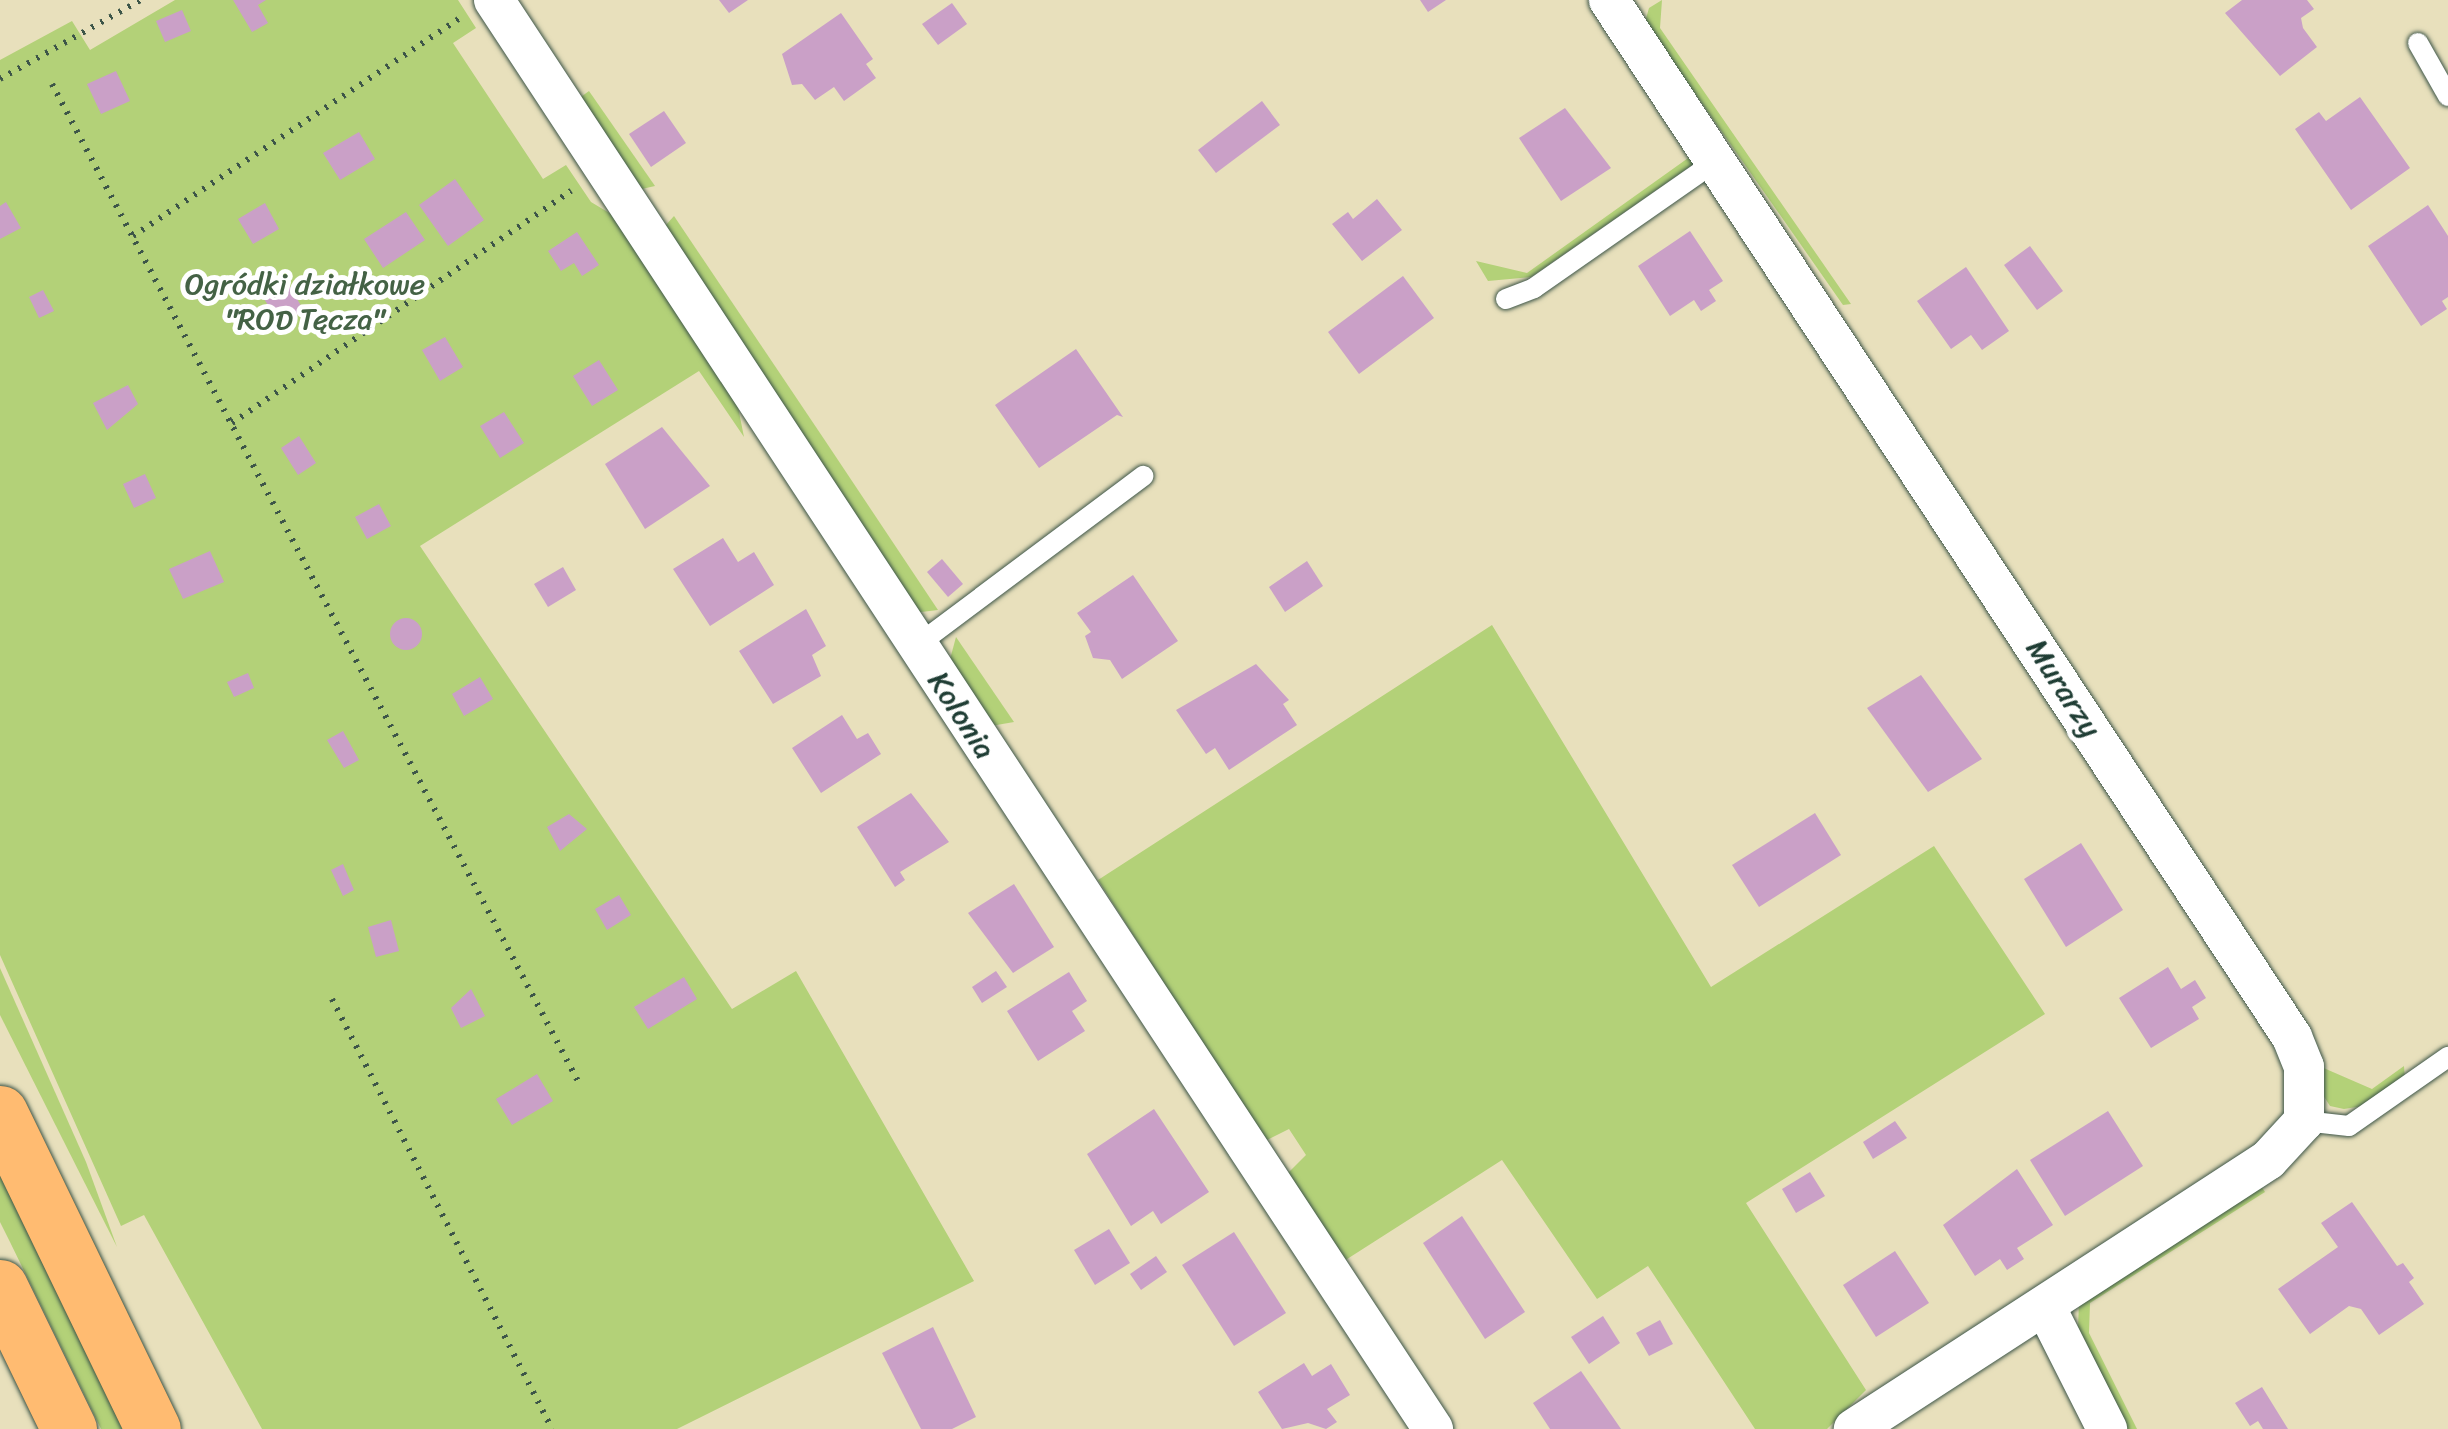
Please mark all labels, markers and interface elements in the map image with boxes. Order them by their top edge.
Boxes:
park label: Ogródki działkowe "ROD Tęcza" [185,266,425,336]
street label: Murarzy [2019,632,2109,744]
street label: Kolonia [921,665,1003,765]

